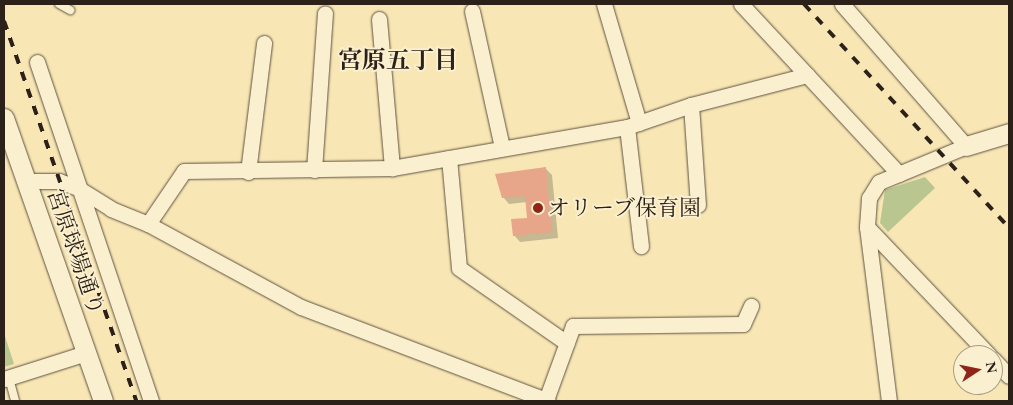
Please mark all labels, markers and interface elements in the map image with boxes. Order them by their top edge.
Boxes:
district label: 宮原五丁目 [338,46,458,74]
street label: 宮原球場通り [42,185,110,319]
place label: オリーブ保育園 [548,195,702,221]
marker: オリーブ保育園 [532,202,544,214]
north arrow [953,345,1003,395]
text: N [982,360,1002,375]

